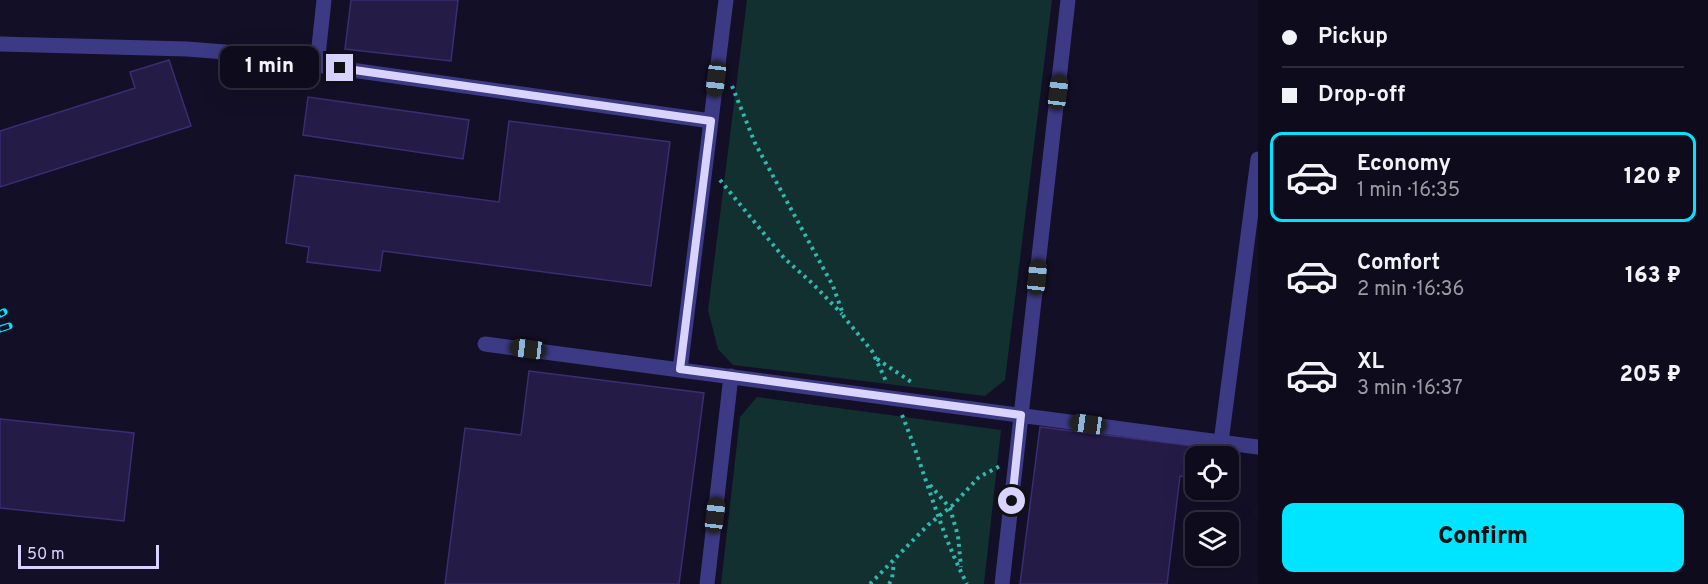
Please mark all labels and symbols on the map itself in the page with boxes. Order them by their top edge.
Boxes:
callout: 1 min [220,47,319,89]
route end [326,54,353,81]
car [705,60,727,98]
car [1047,73,1069,111]
car [1026,258,1048,296]
car [509,338,547,360]
car [1069,413,1107,435]
route start [998,487,1025,514]
car [704,496,726,534]
scale bar [18,542,159,570]

